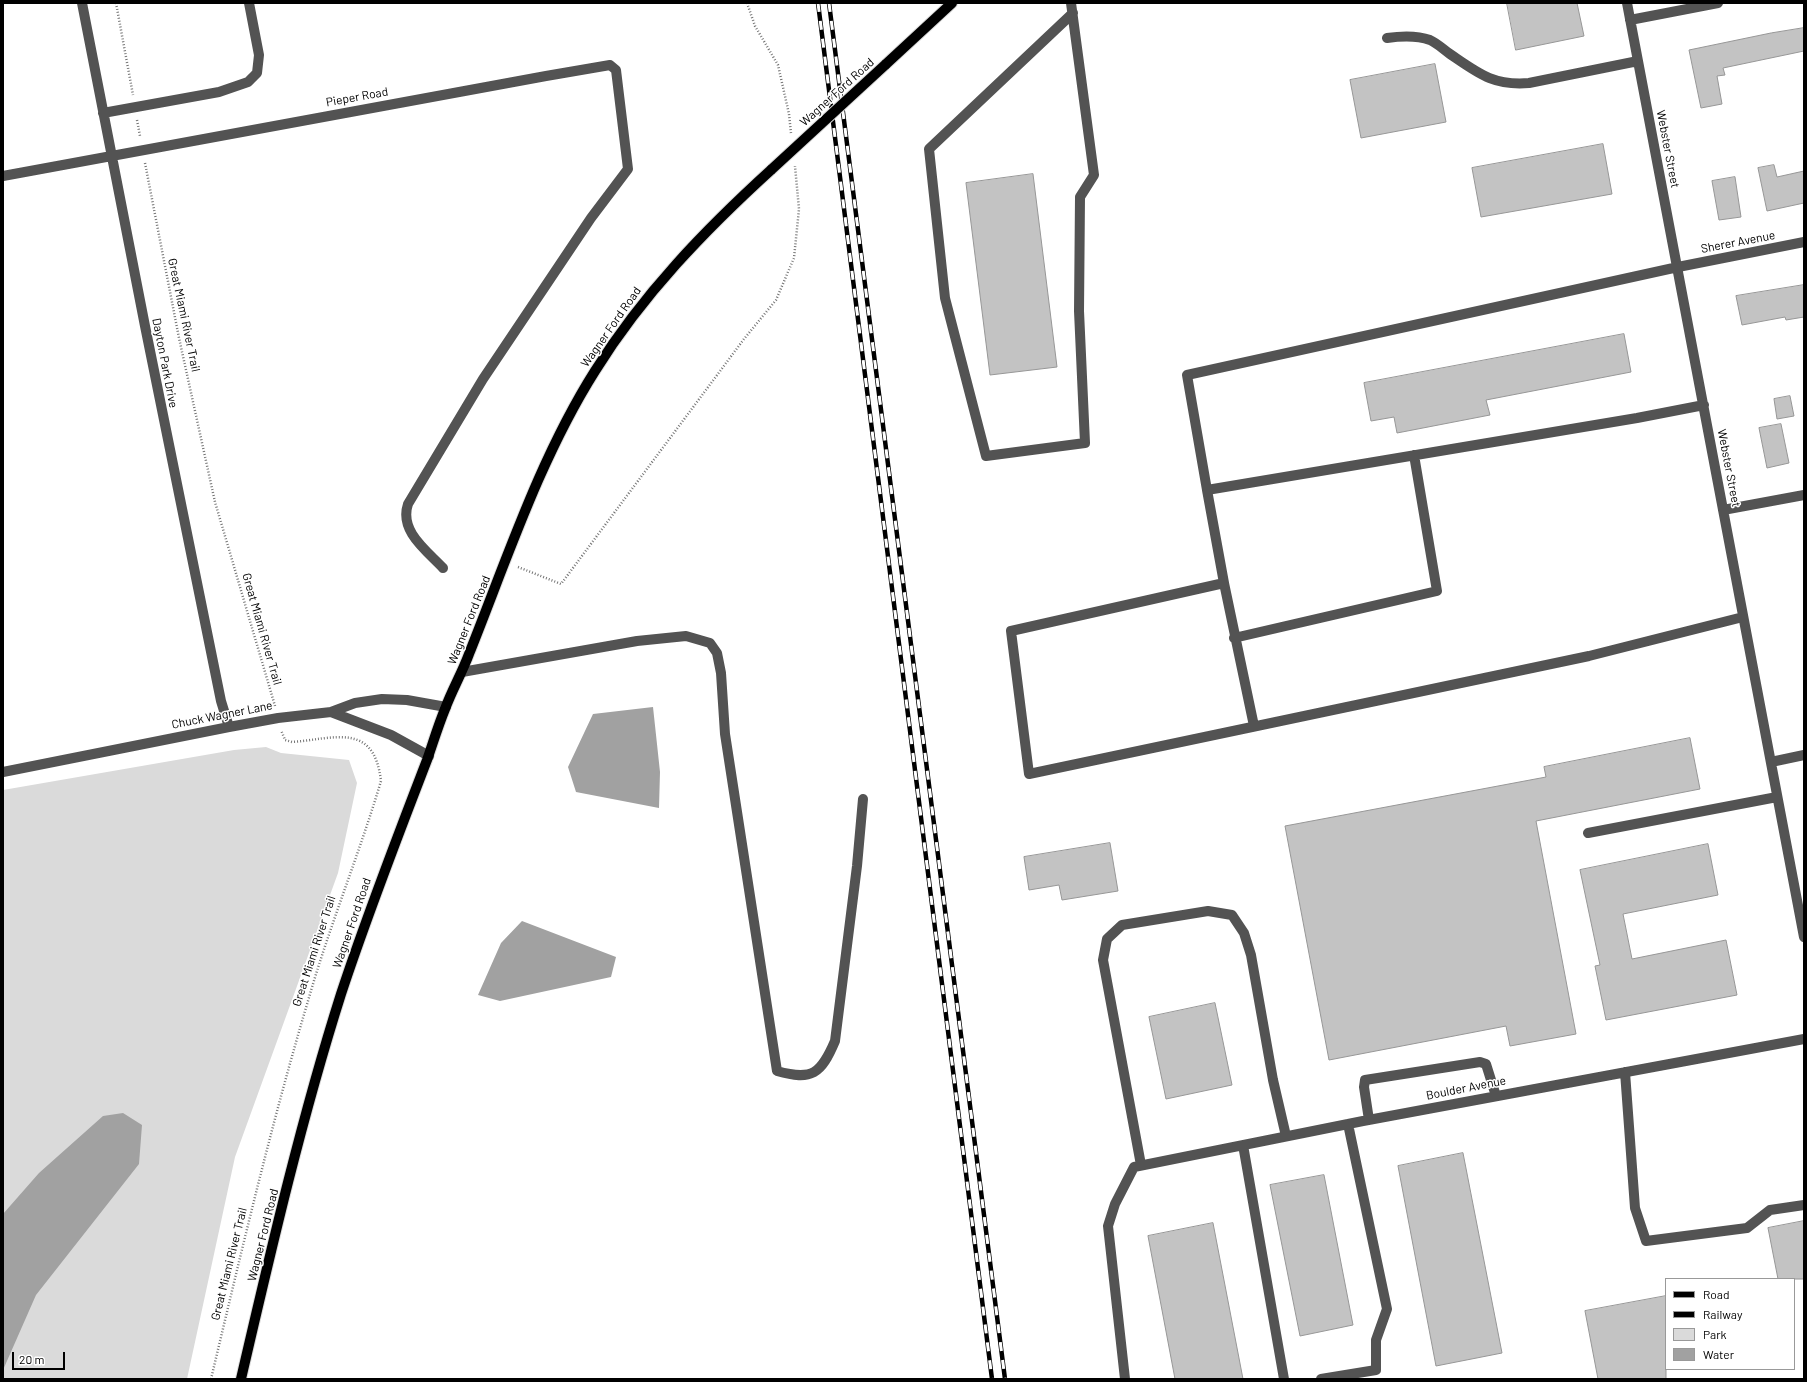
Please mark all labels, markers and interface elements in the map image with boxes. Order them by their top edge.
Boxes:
street label: Wagner Ford Road [797,55,877,129]
street label: Pieper Road [325,84,389,110]
street label: Webster Street [1653,109,1683,189]
street label: Sherer Avenue [1700,228,1776,256]
street label: Great Miami River Trail [165,257,203,373]
street label: Wagner Ford Road [578,284,644,370]
street label: Dayton Park Drive [149,317,181,409]
street label: Webster Street [1714,428,1744,508]
street label: Great Miami River Trail [239,571,285,687]
street label: Wagner Ford Road [445,573,493,667]
street label: Chuck Wagner Lane [170,698,274,732]
street label: Wagner Ford Road [330,876,374,970]
street label: Great Miami River Trail [289,894,339,1008]
street label: Boulder Avenue [1425,1073,1507,1103]
street label: Wagner Ford Road [245,1187,281,1283]
street label: Great Miami River Trail [208,1206,250,1322]
legend [1665,1278,1795,1370]
text: Road [1703,1287,1730,1301]
text: Railway [1703,1307,1742,1321]
text: Park [1703,1327,1727,1341]
scale bar [14,1344,67,1370]
text: Water [1703,1347,1734,1361]
text: 20 m [19,1352,45,1366]

